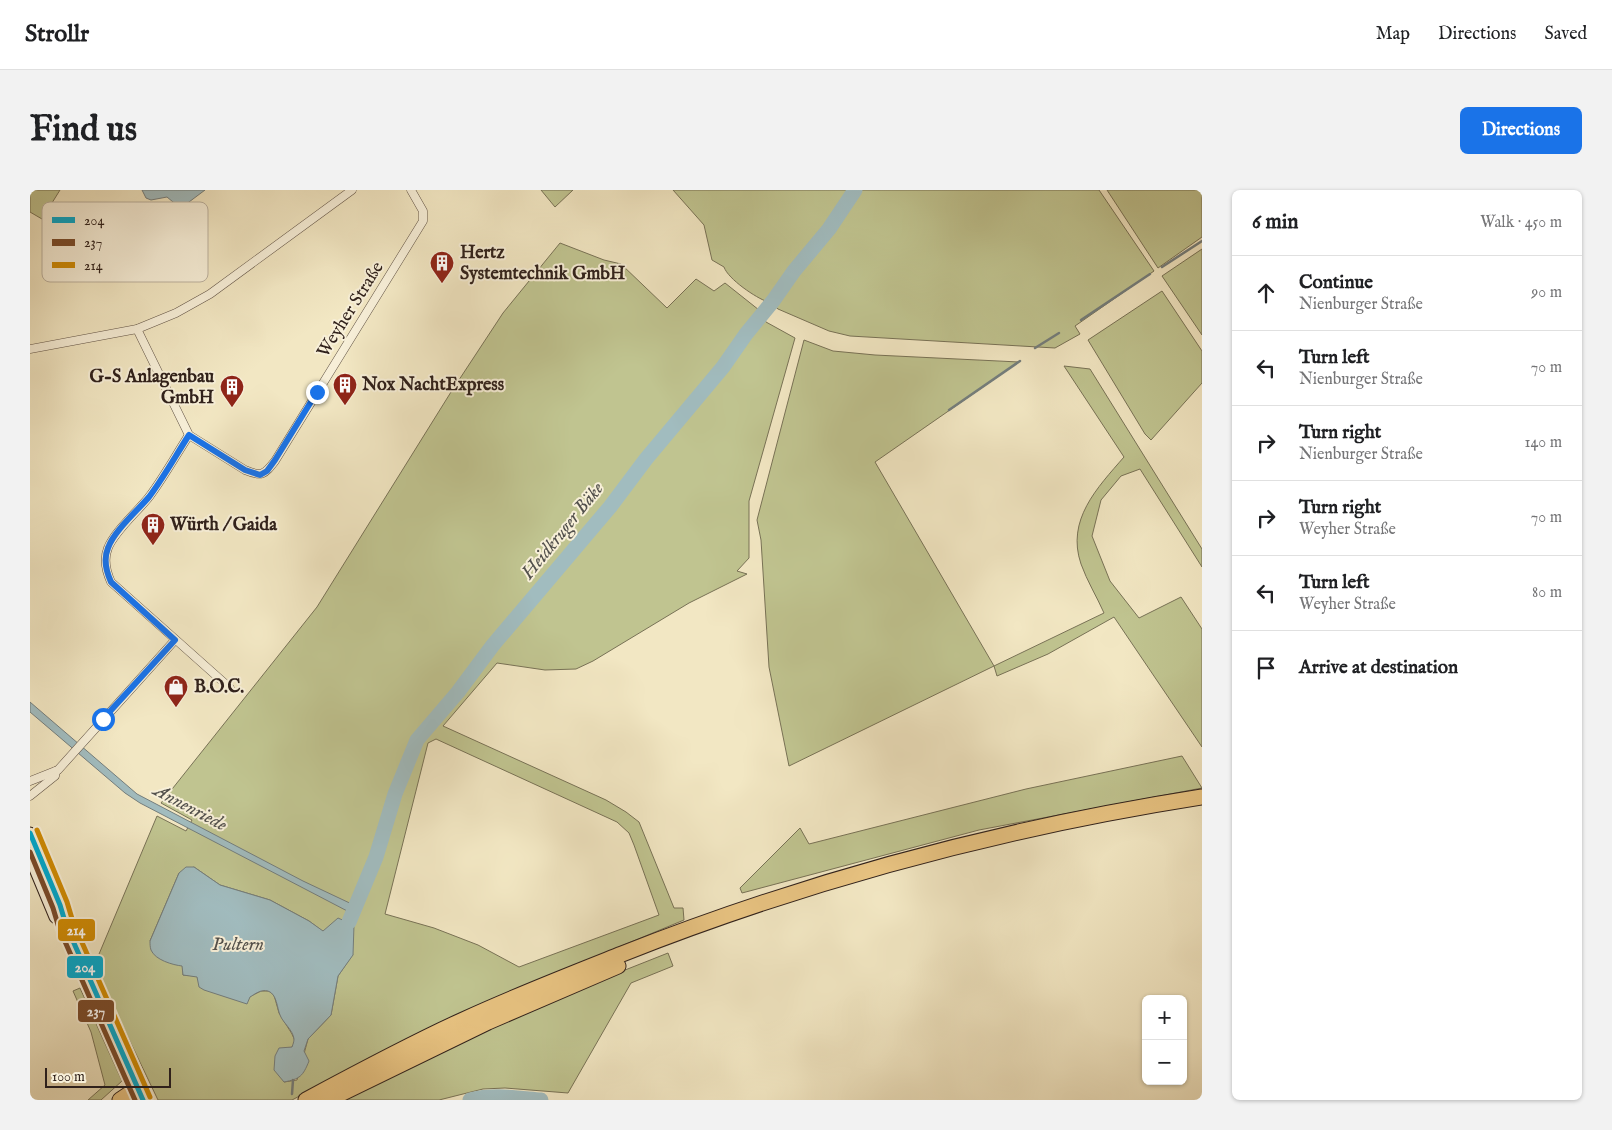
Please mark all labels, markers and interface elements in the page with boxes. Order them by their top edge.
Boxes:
text: Strollr [25,19,89,50]
text: Map [1376,23,1410,46]
text: Directions [1438,23,1516,46]
text: Saved [1544,23,1587,46]
button: Directions [1460,107,1582,154]
text: Find us [30,108,137,153]
legend [42,202,208,282]
text: 6 min [1252,209,1298,236]
text: 204 [84,212,104,230]
text: Walk · 450 m [1480,213,1562,233]
text: 237 [84,234,102,252]
place label: Hertz Systemtechnik GmbH [460,242,626,286]
building icon: Hertz Systemtechnik GmbH [429,250,455,284]
text: 214 [84,257,103,275]
street label: Weyher Straße [312,258,390,362]
text: Continue [1299,271,1373,295]
icon: ahead [1252,279,1280,307]
text: 90 m [1531,283,1562,303]
text: Nienburger Straße [1299,295,1423,315]
text: Turn left [1299,346,1370,370]
icon: left [1252,354,1280,382]
text: 70 m [1531,358,1562,378]
place label: G-S Anlagenbau GmbH [89,366,215,410]
text: Nienburger Straße [1299,370,1423,390]
building icon: Nox NachtExpress [332,372,358,406]
building icon: G-S Anlagenbau GmbH [219,374,245,408]
place label: Nox NachtExpress [361,374,505,397]
route end [306,381,329,404]
text: Turn right [1299,421,1381,445]
icon: right [1252,429,1280,457]
text: 140 m [1524,433,1562,453]
text: Nienburger Straße [1299,445,1423,465]
water label: Heidkruger Bäke [516,477,610,585]
text: Turn right [1299,496,1381,520]
icon: right [1252,504,1280,532]
text: 70 m [1531,508,1562,528]
building icon: Würth / Gaida [140,512,166,546]
place label: Würth / Gaida [169,514,278,537]
text: Weyher Straße [1299,520,1396,540]
text: Turn left [1299,571,1370,595]
icon: left [1252,579,1280,607]
text: 80 m [1532,583,1562,603]
text: Weyher Straße [1299,595,1396,615]
icon: arrive [1252,654,1280,682]
text: Arrive at destination [1299,656,1458,680]
shop icon: B.O.C. [163,674,189,708]
place label: B.O.C. [194,676,244,699]
route start [92,708,115,731]
water label: Annenriede [147,778,231,838]
line badge: 214 [57,918,96,942]
text: 214 [67,922,86,940]
water label: Pultern [212,933,264,957]
line badge: 204 [66,955,104,979]
text: 204 [75,959,96,977]
map controls [1142,995,1187,1085]
button: + [1142,995,1187,1040]
line badge: 237 [77,999,115,1023]
text: 237 [87,1003,106,1021]
button: − [1142,1040,1187,1085]
scale bar [45,1065,171,1088]
text: 100 m [52,1068,85,1086]

